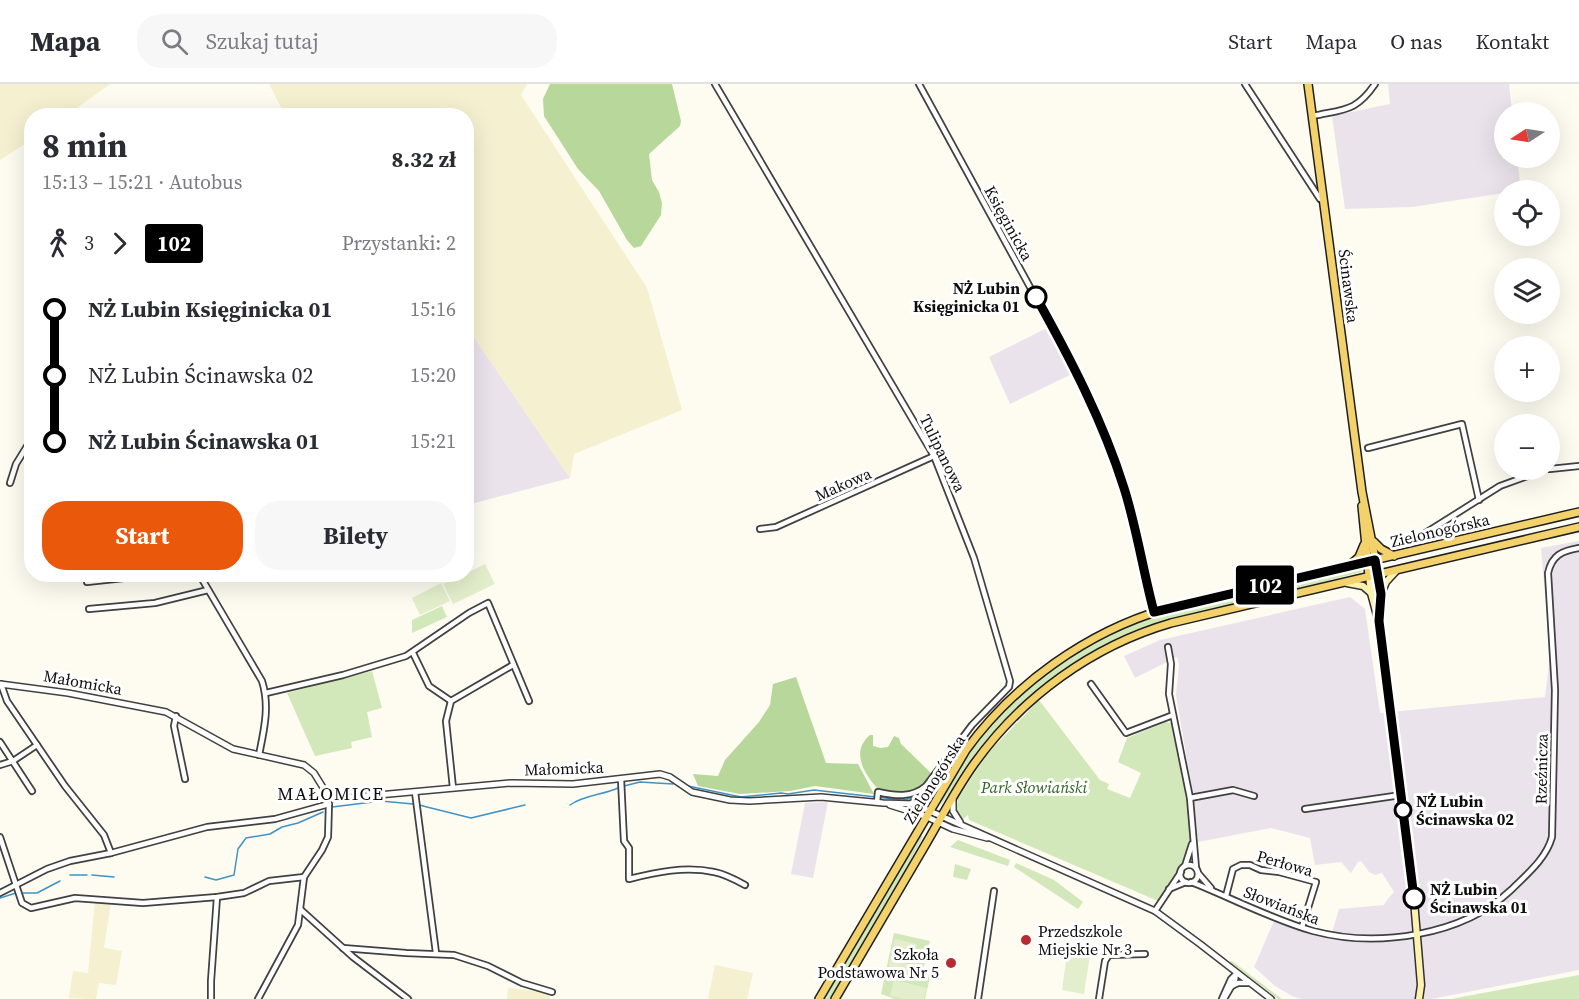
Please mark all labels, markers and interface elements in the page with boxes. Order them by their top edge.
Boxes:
search box [137,14,557,68]
text: Mapa [30,22,101,60]
icon: search [158,25,191,58]
text: Szukaj tutaj [206,26,319,56]
text: Start [1228,27,1272,56]
text: Mapa [1305,27,1357,56]
text: O nas [1390,27,1442,56]
text: Kontakt [1475,27,1549,56]
north arrow [1494,102,1560,168]
map controls [1494,102,1560,480]
text: 8 min [42,123,128,168]
text: 8.32 zł [392,144,456,174]
text: 15:13 – 15:21 · Autobus [42,168,242,196]
button: locate [1494,180,1560,246]
street label: Księginicka [979,182,1039,265]
icon: walk [42,227,75,260]
icon: forward [103,227,136,260]
text: 3 [84,229,94,257]
text: 102 [157,229,191,258]
text: Przystanki: 2 [342,229,456,257]
street label: Ścinawska [1334,248,1365,325]
button: layers [1494,258,1560,324]
place label: NŻ Lubin Księginicka 01 [913,277,1020,317]
marker: NŻ Lubin Księginicka 01 [1025,286,1047,308]
text: NŻ Lubin Księginicka 01 [88,294,332,324]
text: 15:16 [410,295,456,323]
button: + [1494,336,1560,402]
text: NŻ Lubin Ścinawska 02 [88,360,313,390]
text: 15:20 [410,361,456,389]
street label: Tulipanowa [915,410,972,496]
button: − [1494,414,1560,480]
text: NŻ Lubin Ścinawska 01 [88,426,320,456]
text: 15:21 [410,427,456,455]
street label: Makowa [811,461,875,506]
button: Start [42,501,243,570]
button: Bilety [255,501,456,570]
street label: Zielonogórska [1388,508,1492,552]
line badge: 102 [1230,566,1300,604]
text: 102 [1248,571,1282,600]
street label: Małomicka [42,664,125,700]
street label: Zielonogórska [898,730,970,828]
street label: Rzeźnicza [1529,733,1553,805]
street label: Małomicka [524,756,605,780]
park label: Park Słowiański [980,776,1087,798]
district label: MAŁOMICE [277,781,385,806]
place label: NŻ Lubin Ścinawska 02 [1416,790,1514,830]
marker: NŻ Lubin Ścinawska 02 [1394,801,1412,819]
street label: Perłowa [1254,844,1316,882]
place label: NŻ Lubin Ścinawska 01 [1430,878,1528,918]
street label: Słowiańska [1241,880,1324,930]
marker: NŻ Lubin Ścinawska 01 [1403,887,1425,909]
place label: Przedszkole Miejskie Nr 3 [1038,920,1132,960]
marker: Przedszkole Miejskie Nr 3 [1019,933,1033,947]
place label: Szkoła Podstawowa Nr 5 [817,943,940,983]
marker: Szkoła Podstawowa Nr 5 [944,956,958,970]

